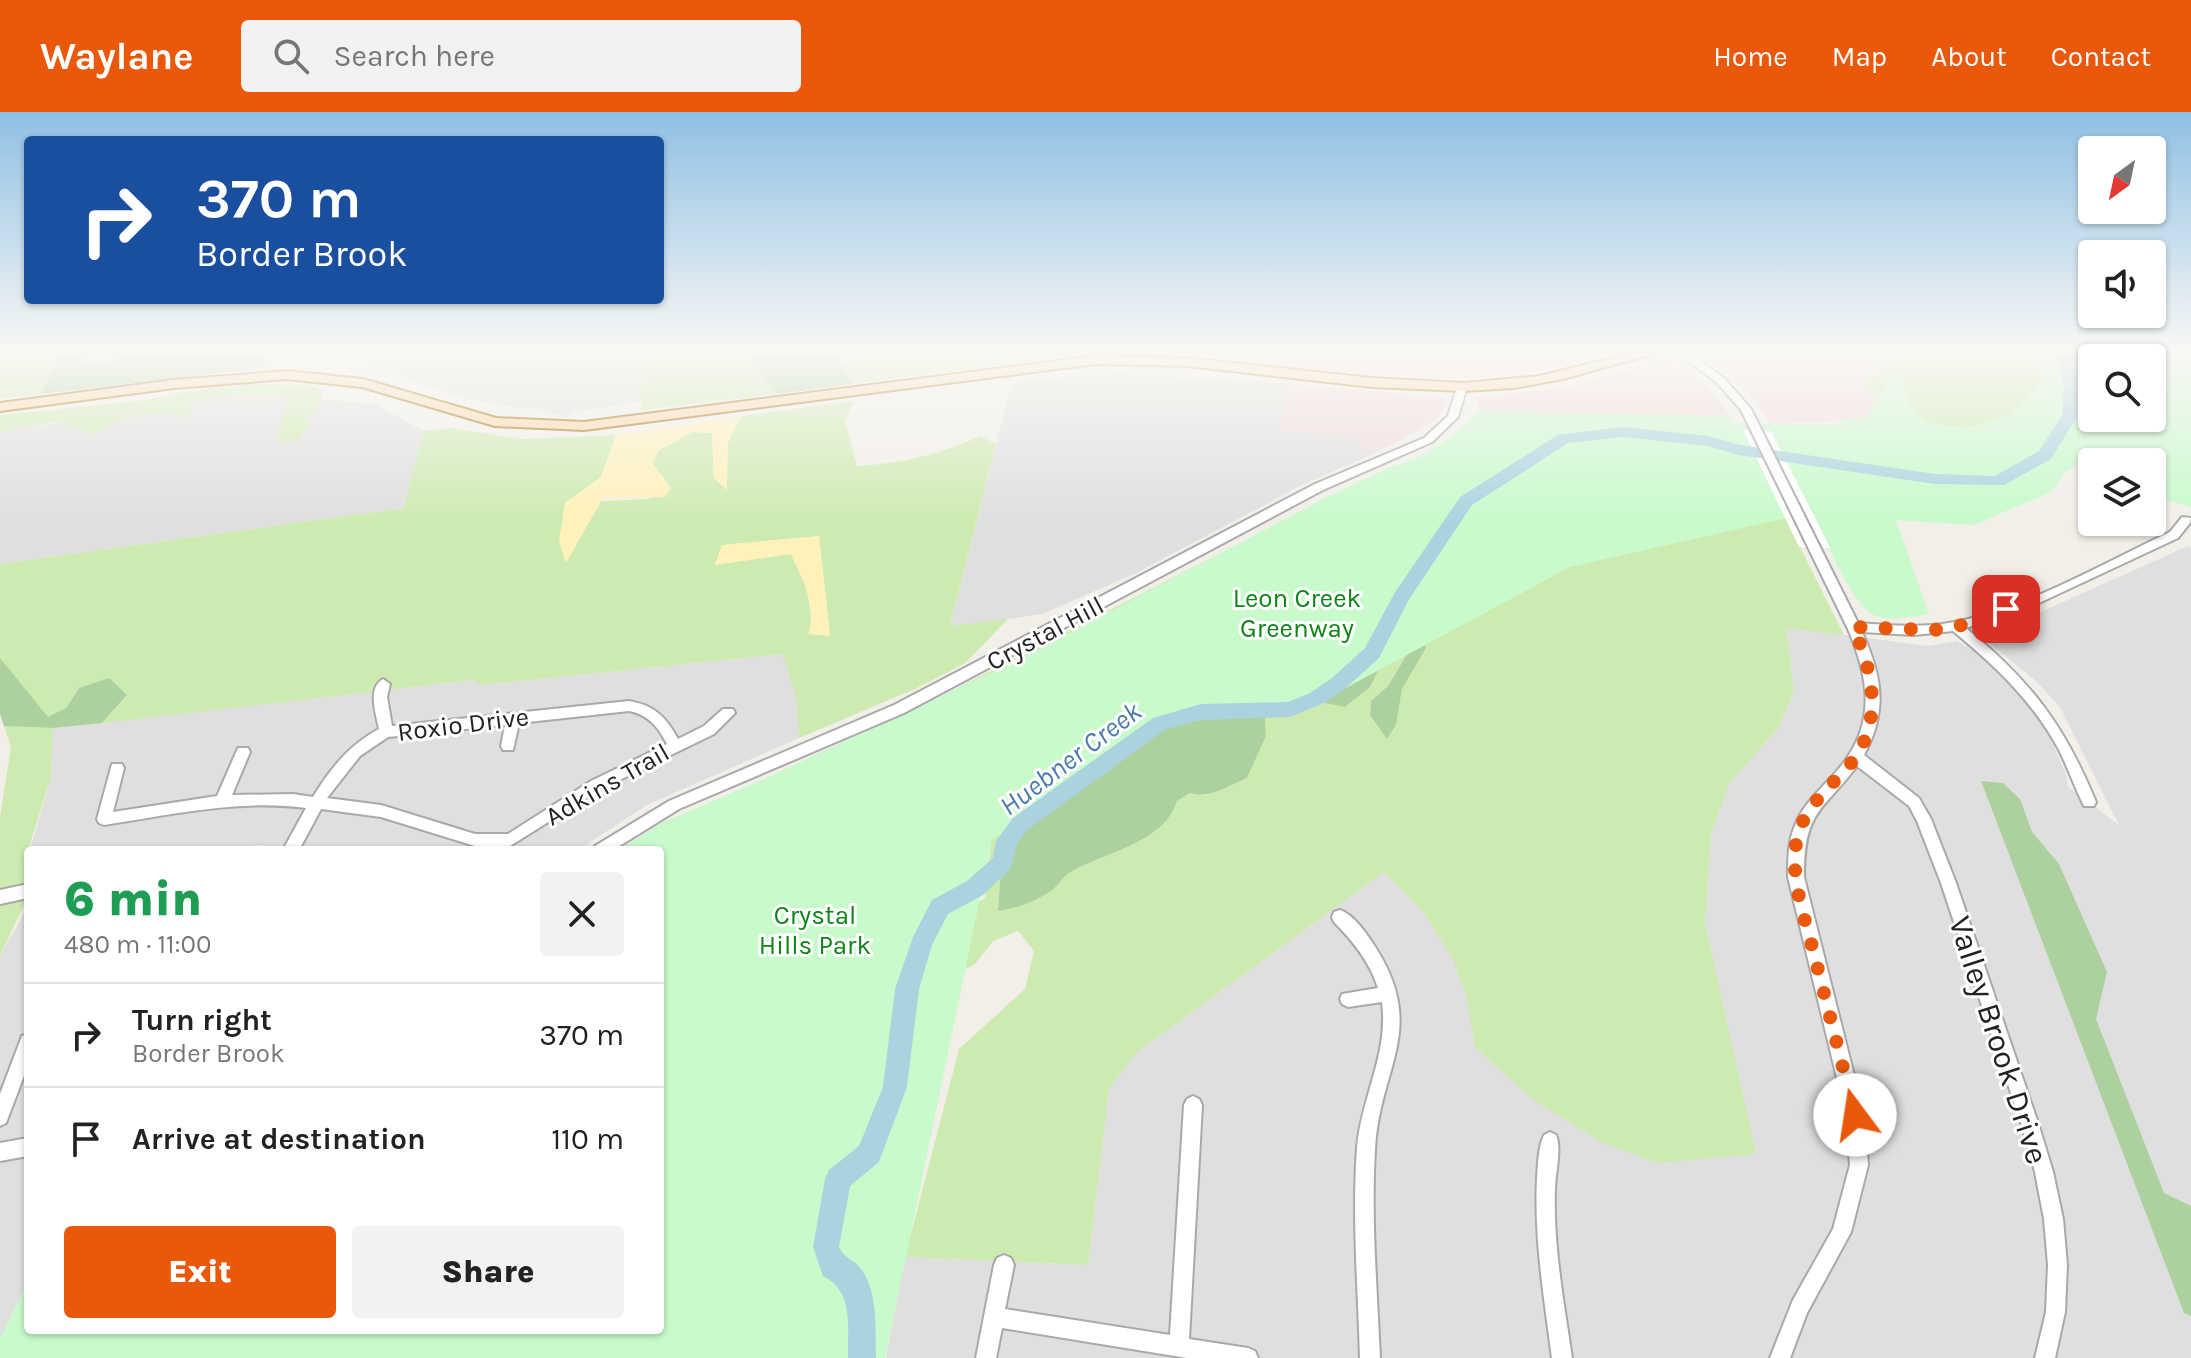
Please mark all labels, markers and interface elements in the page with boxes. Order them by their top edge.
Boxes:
search box [241,20,801,92]
text: Waylane [40,34,193,79]
icon: search [269,34,313,78]
text: Search here [333,38,495,74]
text: Home [1713,40,1788,73]
text: Map [1832,40,1887,73]
text: About [1931,40,2007,73]
text: Contact [2051,40,2151,73]
north arrow [2078,136,2166,224]
map controls [2078,136,2166,536]
text: 370 m [196,166,361,231]
icon: right [64,168,168,272]
text: Border Brook [196,233,407,275]
button: sound [2078,240,2166,328]
button: search [2078,344,2166,432]
button: layers [2078,448,2166,536]
pin [1972,575,2040,643]
park label: Leon Creek Greenway [1233,583,1361,644]
icon: arrive [1984,587,2028,631]
street label: Crystal Hill [981,590,1109,677]
water label: Huebner Creek [993,694,1148,822]
street label: Roxio Drive [396,701,531,748]
street label: Adkins Trail [540,736,675,832]
text: 6 min [64,871,202,927]
button: close [540,872,624,956]
park label: Crystal Hills Park [759,900,871,961]
street label: Valley Brook Drive [1941,912,2056,1169]
text: 480 m · 11:00 [64,929,211,960]
text: Turn right [132,1002,272,1038]
icon: right [64,1013,108,1057]
text: 370 m [539,1017,624,1053]
text: Border Brook [132,1038,285,1069]
position arrow [1813,1073,1897,1157]
icon: arrive [64,1117,108,1161]
text: Arrive at destination [132,1121,426,1157]
text: 110 m [551,1121,624,1157]
button: Exit [64,1226,336,1318]
button: Share [352,1226,624,1318]

